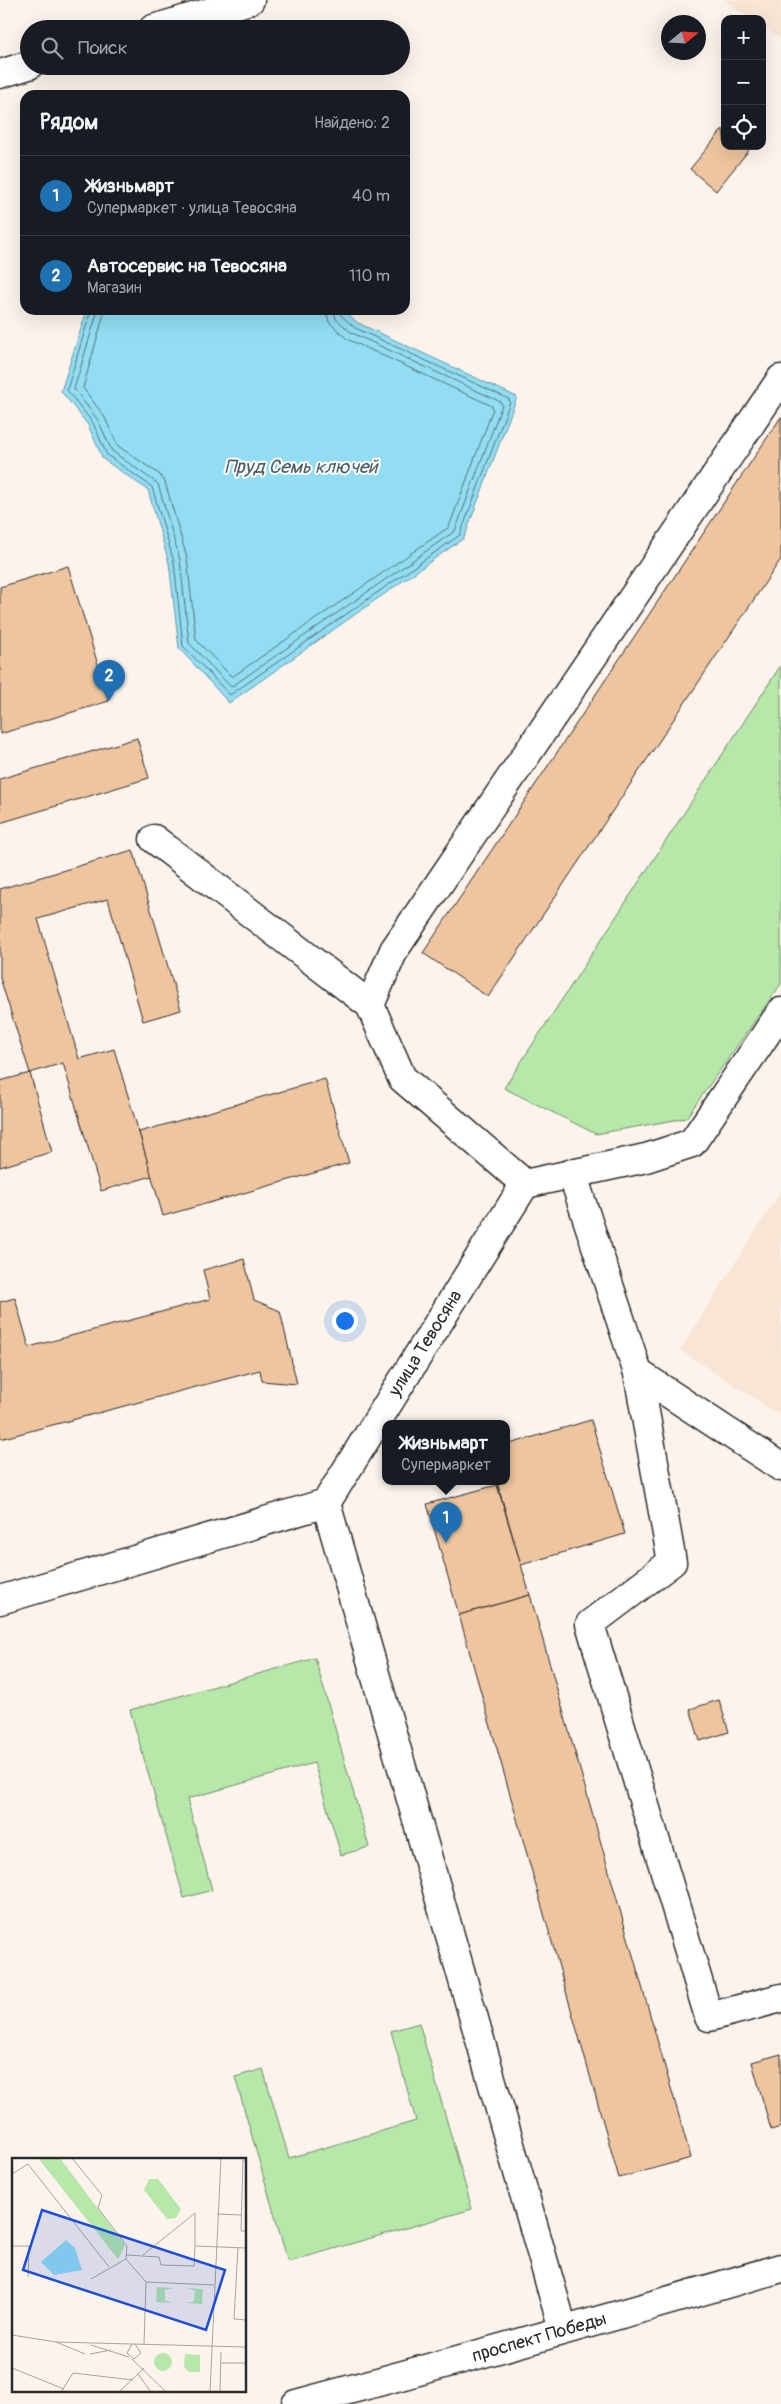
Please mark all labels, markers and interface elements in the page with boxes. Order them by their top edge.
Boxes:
north arrow [661,15,706,60]
map controls [721,15,766,150]
button: + [721,15,766,60]
search box [20,20,410,75]
icon: search [38,34,66,62]
text: Поиск [78,36,128,60]
button: − [721,60,766,105]
button: locate [721,105,766,150]
text: Рядом [40,109,98,136]
text: Найдено: 2 [314,113,390,133]
text: Жизньмарт [87,174,174,198]
text: 1 [53,186,59,206]
text: 40 m [352,186,390,206]
text: Супермаркет · улица Тевосяна [87,198,297,218]
text: Автосервис на Тевосяна [87,254,287,278]
text: 2 [52,266,60,286]
text: 110 m [349,266,390,286]
text: Магазин [87,278,142,298]
water label: Пруд Семь ключей [224,455,379,479]
pin: 2 [93,660,125,701]
street label: улица Тевосяна [383,1286,467,1402]
your location [332,1308,358,1334]
popup [382,1420,510,1485]
text: Жизньмарт [401,1431,488,1455]
text: Супермаркет [401,1455,491,1475]
pin: 1 [430,1502,462,1543]
inset map [12,2158,246,2392]
street label: проспект Победы [469,2307,609,2368]

